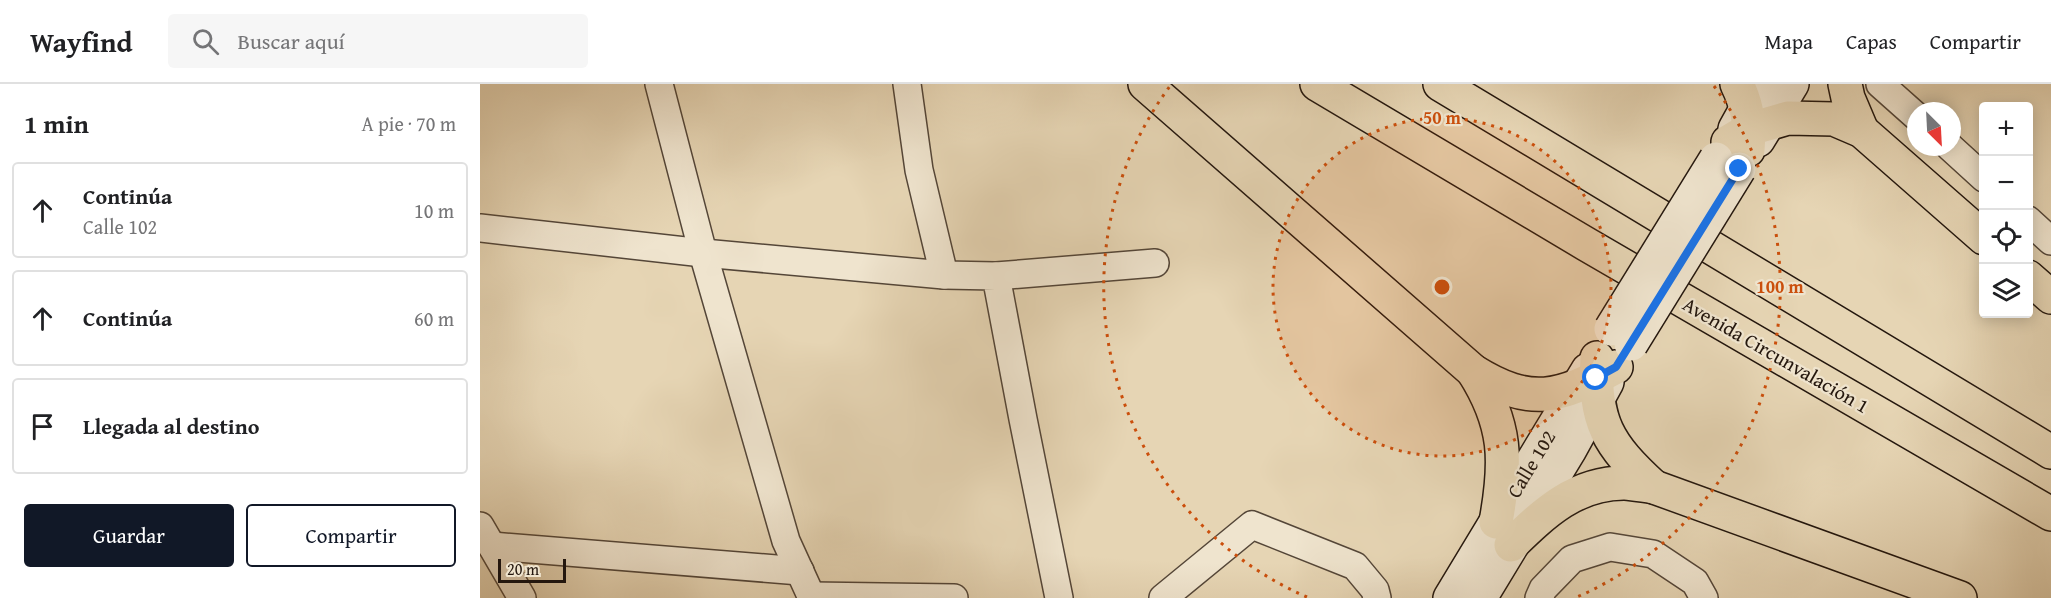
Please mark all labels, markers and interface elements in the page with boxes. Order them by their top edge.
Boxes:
search box [168,14,588,68]
text: Wayfind [30,21,132,62]
icon: search [189,25,222,58]
text: Buscar aquí [237,25,345,57]
text: Mapa [1764,26,1813,57]
text: Capas [1846,26,1897,57]
text: Compartir [1930,26,2021,57]
north arrow [1907,102,1961,156]
map controls [1979,102,2033,318]
button: + [1979,102,2033,156]
text: 1 min [24,104,89,143]
text: 50 m [1423,104,1462,131]
text: A pie · 70 m [362,109,456,138]
route end [1725,155,1751,181]
button: − [1979,156,2033,210]
text: Continúa [83,180,172,212]
icon: ahead [26,194,59,227]
text: 10 m [414,196,454,225]
button: locate [1979,210,2033,264]
text: Calle 102 [83,212,157,241]
button: layers [1979,264,2033,318]
text: 100 m [1756,273,1804,300]
centre of rings [1432,277,1452,297]
street label: Avenida Circunvalación 1 [1678,289,1875,420]
icon: ahead [26,302,59,335]
text: Continúa [83,302,172,334]
text: 60 m [414,304,454,333]
route start [1582,364,1608,390]
icon: arrive [26,410,59,443]
text: Llegada al destino [83,410,259,442]
street label: Calle 102 [1499,424,1562,503]
button: Guardar [24,504,234,567]
button: Compartir [246,504,456,567]
scale bar [498,556,566,584]
text: 20 m [507,557,539,581]

